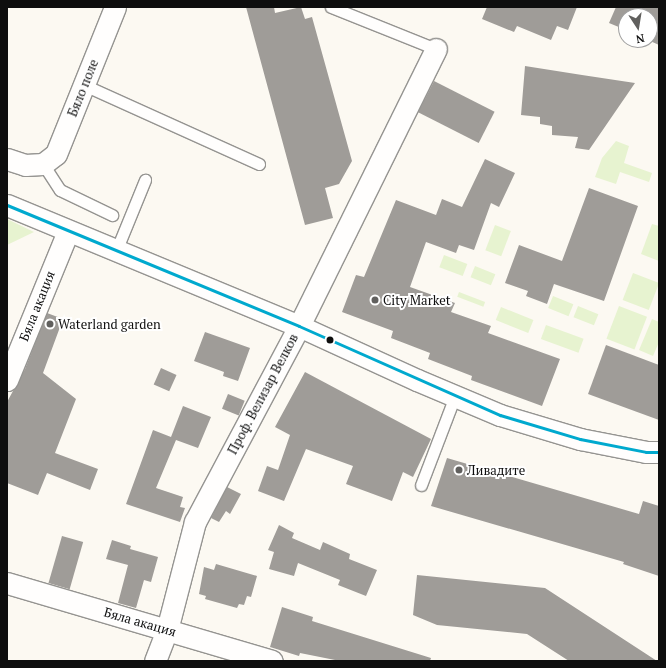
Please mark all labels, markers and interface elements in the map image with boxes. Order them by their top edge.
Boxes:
north arrow [618,8,658,48]
text: N [635,31,646,46]
street label: Бяло поле [64,57,102,119]
street label: Бяла акация [16,269,58,343]
place label: City Market [383,292,451,308]
marker: City Market [370,295,380,305]
place label: Waterland garden [58,316,161,332]
marker: Waterland garden [45,319,55,329]
street label: Проф. Велизар Велков [224,331,302,457]
unlabelled marker [325,335,335,345]
place label: Ливадите [467,462,525,478]
marker: Ливадите [454,465,464,475]
street label: Бяла акация [102,604,178,640]

